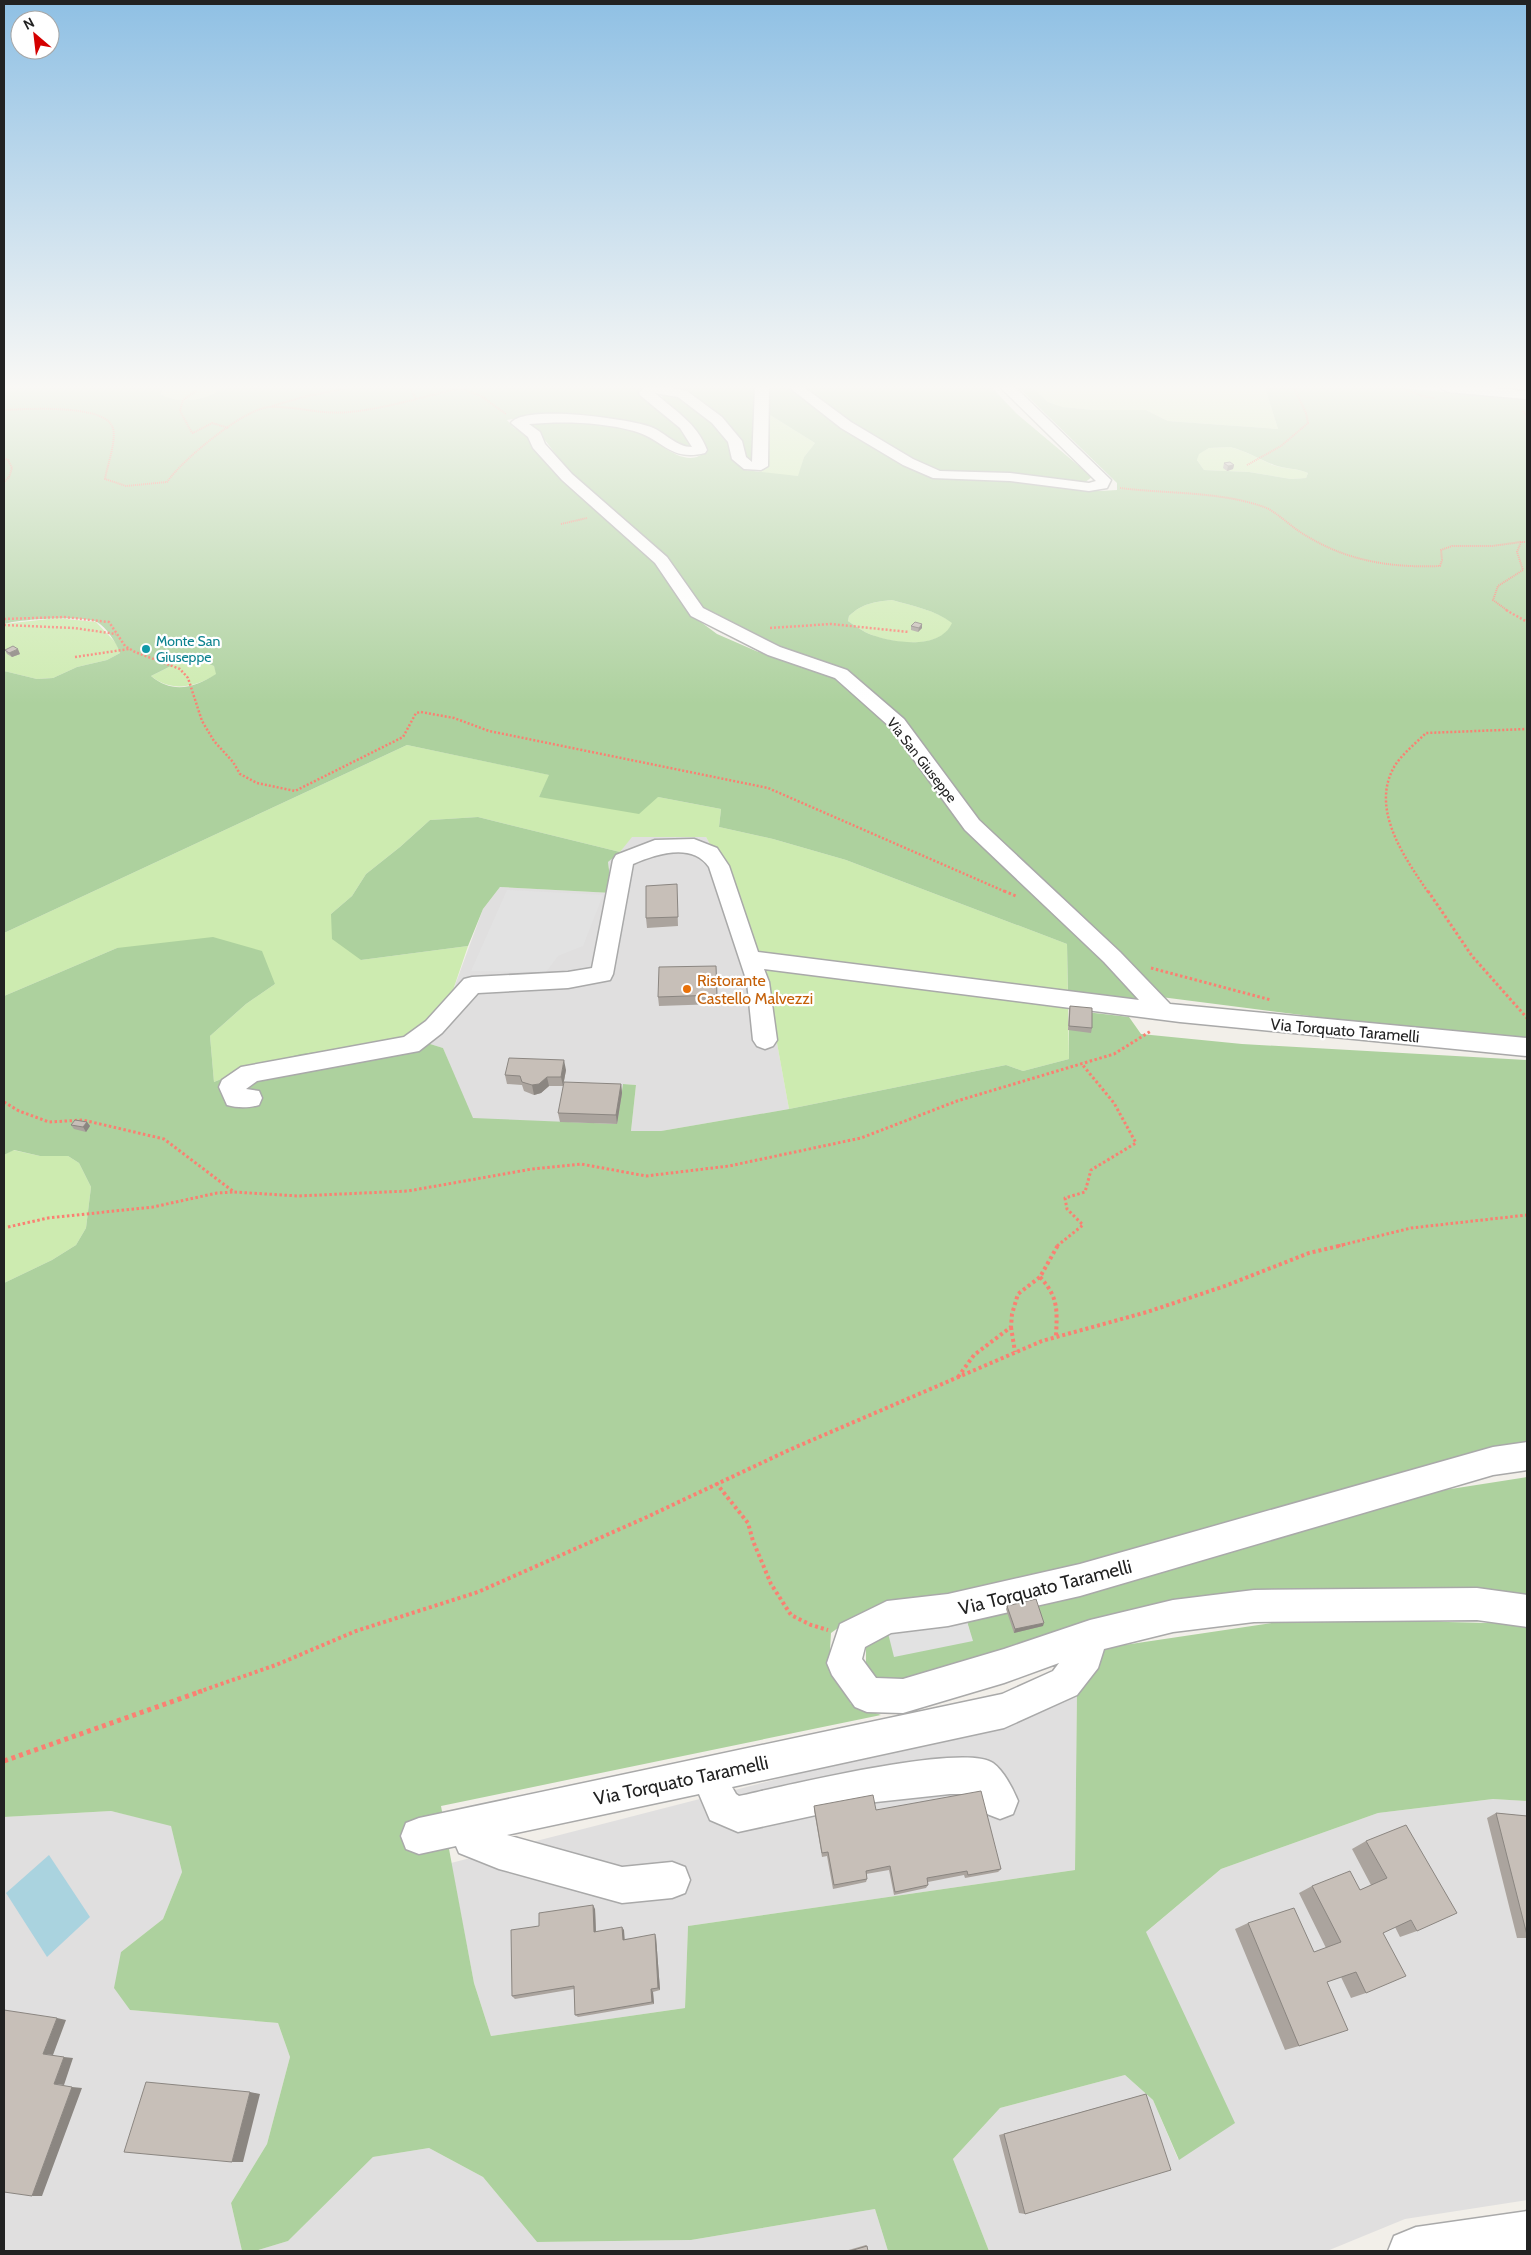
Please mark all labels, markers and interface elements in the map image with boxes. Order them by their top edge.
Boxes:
north arrow [10,10,60,60]
text: N [20,13,37,34]
place label: Monte San Giuseppe [156,632,220,666]
marker: Monte San Giuseppe [140,643,152,655]
street label: Via San Giuseppe [883,714,961,806]
place label: Ristorante Castello Malvezzi [697,971,813,1008]
marker: Ristorante Castello Malvezzi [681,983,693,995]
street label: Via Torquato Taramelli [1270,1015,1420,1046]
street label: Via Torquato Taramelli [956,1555,1134,1620]
street label: Via Torquato Taramelli [592,1751,770,1810]

